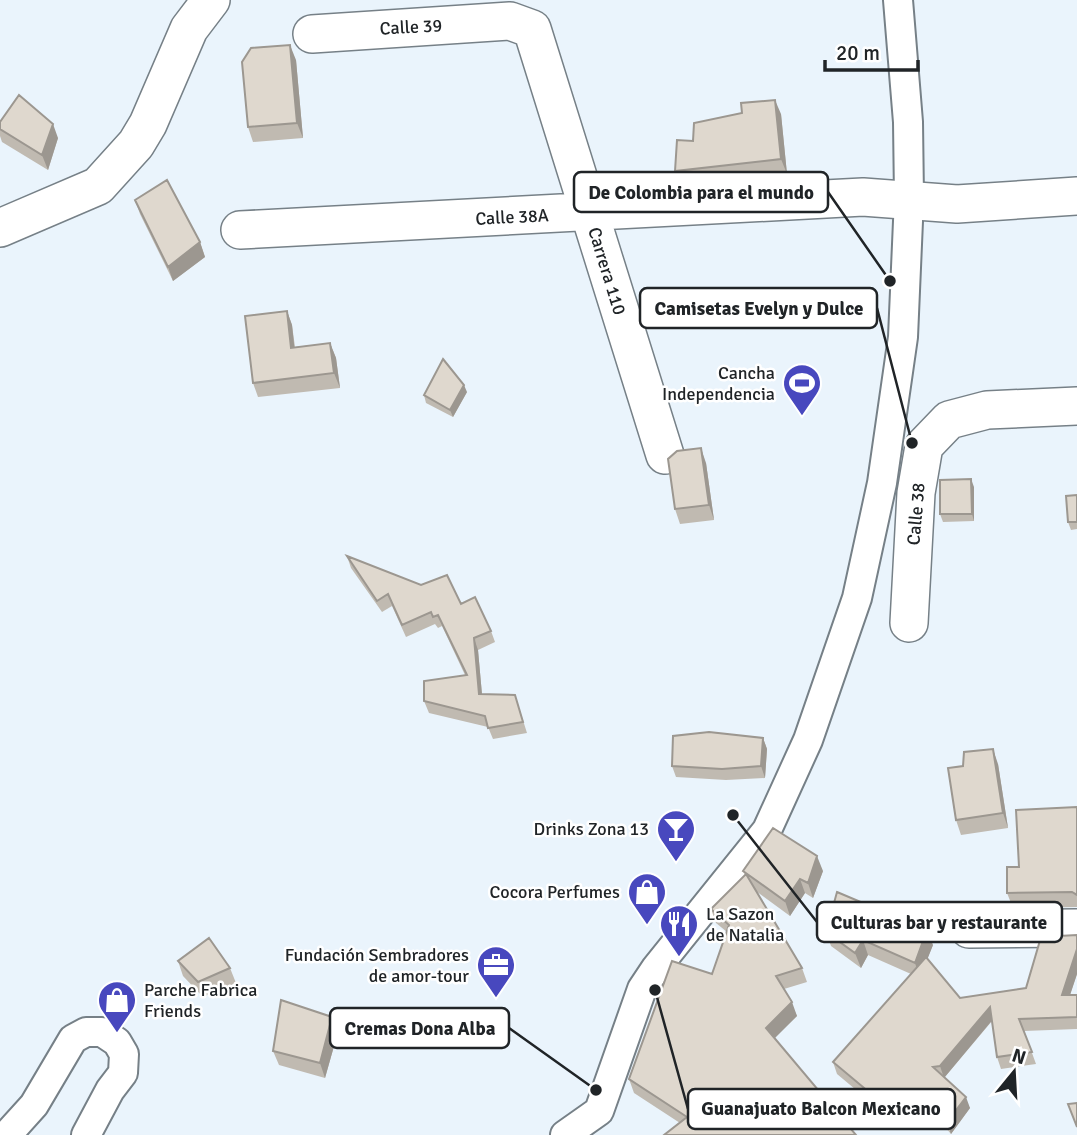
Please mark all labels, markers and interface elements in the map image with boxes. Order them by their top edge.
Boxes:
street label: Calle 39 [379,14,443,40]
scale bar [825,28,918,72]
text: 20 m [836,40,880,66]
callout: De Colombia para el mundo [574,172,828,212]
text: De Colombia para el mundo [588,181,814,205]
street label: Calle 38A [475,204,549,230]
street label: Carrera 110 [583,224,631,318]
callout: Camisetas Evelyn y Dulce [640,288,877,328]
text: Camisetas Evelyn y Dulce [654,297,864,321]
place label: Cancha Independencia [662,362,775,405]
sports icon: Cancha Independencia [781,362,823,417]
street label: Calle 38 [902,482,930,546]
bar icon: Drinks Zona 13 [655,808,697,863]
place label: Drinks Zona 13 [533,818,649,840]
shop icon: Cocora Perfumes [626,871,668,926]
place label: Cocora Perfumes [490,881,620,903]
callout: Culturas bar y restaurante [817,902,1062,942]
restaurant icon: La Sazon de Natalia [658,903,700,958]
place label: La Sazon de Natalia [706,903,784,946]
text: Culturas bar y restaurante [831,911,1047,935]
place label: Fundación Sembradores de amor-tour [285,944,469,987]
office icon: Fundación Sembradores de amor-tour [475,944,517,999]
shop icon: Parche Fabrica Friends [96,979,138,1034]
place label: Parche Fabrica Friends [144,979,257,1022]
callout: Cremas Dona Alba [330,1008,509,1048]
text: Cremas Dona Alba [345,1017,496,1041]
north arrow [979,1037,1049,1107]
text: N [1009,1043,1029,1070]
callout: Guanajuato Balcon Mexicano [688,1089,955,1129]
text: Guanajuato Balcon Mexicano [701,1097,941,1121]

